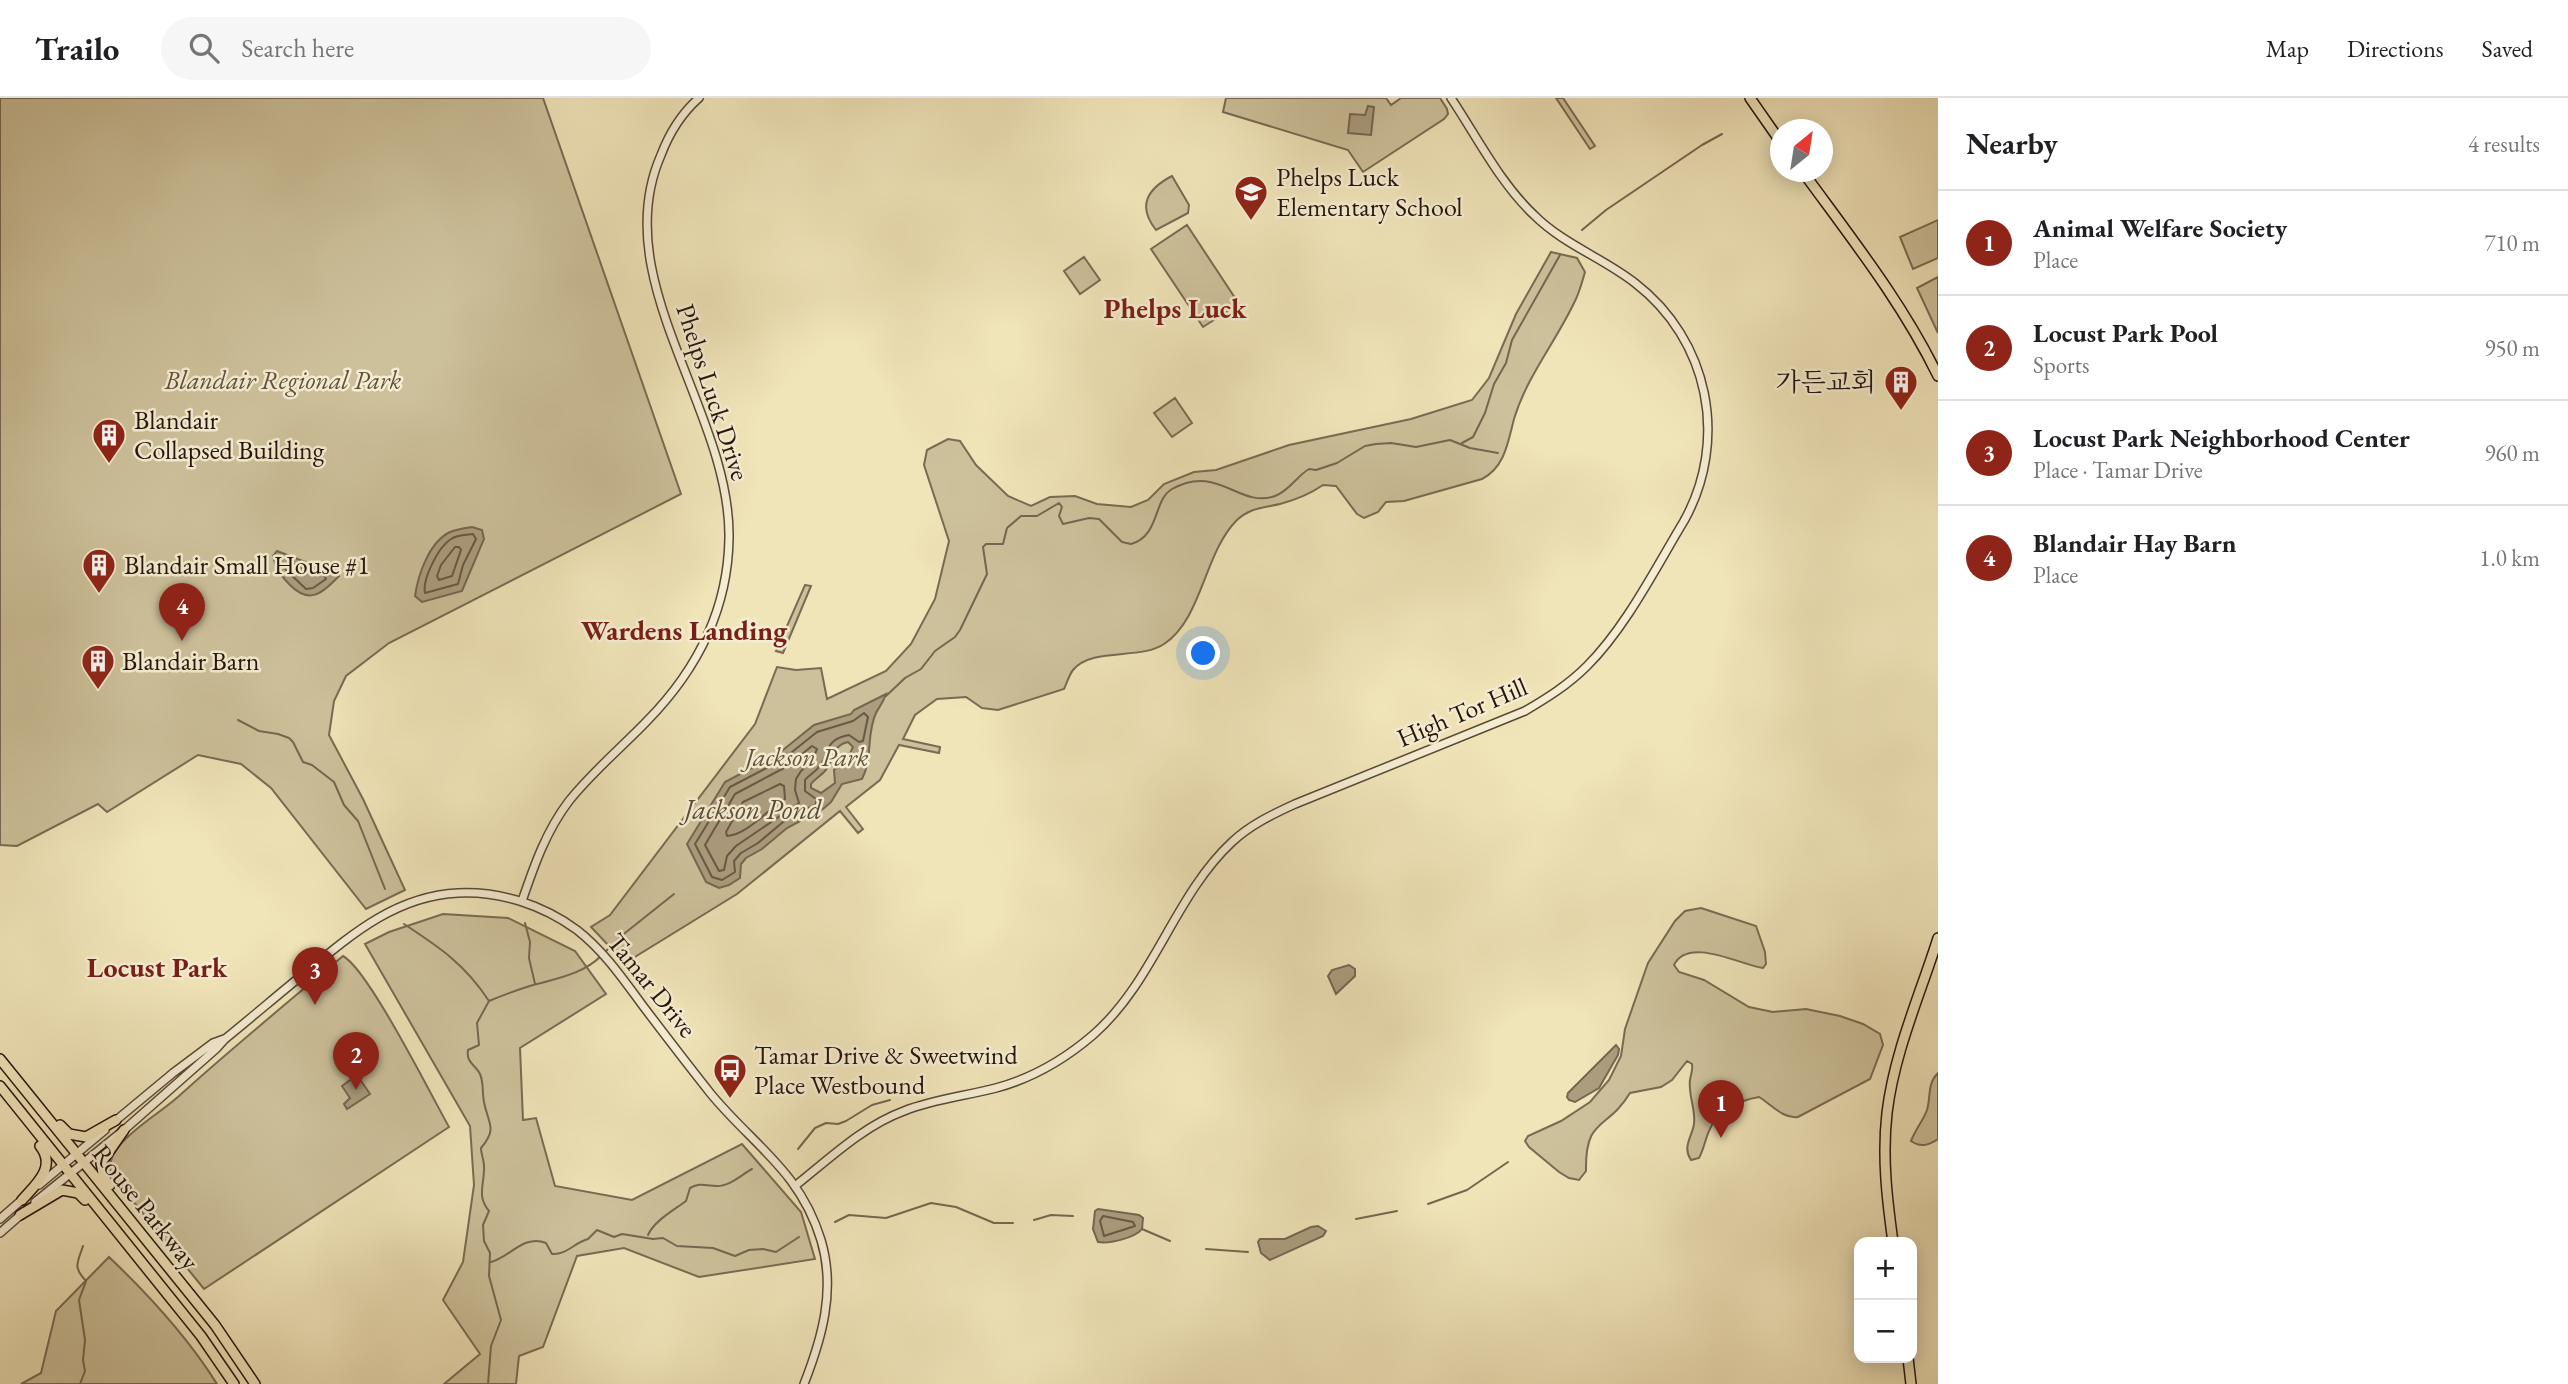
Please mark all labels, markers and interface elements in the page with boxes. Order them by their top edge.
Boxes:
search box [161,17,651,80]
text: Trailo [35,27,119,70]
icon: search [185,29,223,67]
text: Search here [241,31,354,65]
text: Map [2266,33,2309,64]
text: Directions [2347,33,2444,64]
text: Saved [2482,33,2533,64]
north arrow [1770,119,1833,182]
text: Nearby [1966,124,2058,163]
text: 4 results [2468,129,2540,159]
place label: Phelps Luck Elementary School [1276,160,1463,224]
school or university icon: Phelps Luck Elementary School [1232,173,1270,222]
text: Animal Welfare Society [2033,211,2287,245]
text: 1 [1983,228,1995,258]
text: 710 m [2484,228,2540,258]
text: Place [2033,245,2078,275]
district label: Phelps Luck [1104,290,1247,326]
street label: Phelps Luck Drive [668,299,758,485]
text: Locust Park Pool [2033,316,2218,350]
text: 2 [1983,333,1995,363]
text: 950 m [2484,333,2540,363]
text: Sports [2033,350,2089,380]
park label: Blandair Regional Park [164,363,402,397]
building icon: 가든교회 [1882,363,1920,412]
place label: 가든교회 [1776,365,1876,399]
place label: Blandair Collapsed Building [134,403,325,467]
building icon: Blandair Collapsed Building [90,416,128,465]
text: Locust Park Neighborhood Center [2033,421,2410,455]
text: 3 [1983,438,1995,468]
text: 960 m [2484,438,2540,468]
text: Place · Tamar Drive [2033,455,2203,485]
text: Blandair Hay Barn [2033,526,2237,560]
text: 4 [1983,543,1995,573]
text: 1.0 km [2479,543,2540,573]
building icon: Blandair Small House #1 [80,546,118,595]
place label: Blandair Small House #1 [124,548,370,582]
text: Place [2033,560,2078,590]
pin: 4 [159,583,205,641]
district label: Wardens Landing [581,612,788,648]
your location [1186,636,1220,670]
building icon: Blandair Barn [79,642,117,691]
place label: Blandair Barn [122,644,260,678]
street label: High Tor Hill [1392,669,1532,755]
park label: Jackson Park [740,740,869,774]
water label: Jackson Pond [678,791,822,827]
street label: Tamar Drive [599,926,705,1044]
pin: 3 [292,947,338,1005]
district label: Locust Park [87,949,228,985]
pin: 2 [333,1032,379,1090]
place label: Tamar Drive & Sweetwind Place Westbound [754,1038,1018,1102]
bus stop icon: Tamar Drive & Sweetwind Place Westbound [711,1051,749,1100]
pin: 1 [1698,1080,1744,1138]
street label: Rouse Parkway [85,1137,207,1277]
map controls [1854,1237,1917,1363]
button: + [1854,1237,1917,1300]
button: − [1854,1300,1917,1363]

